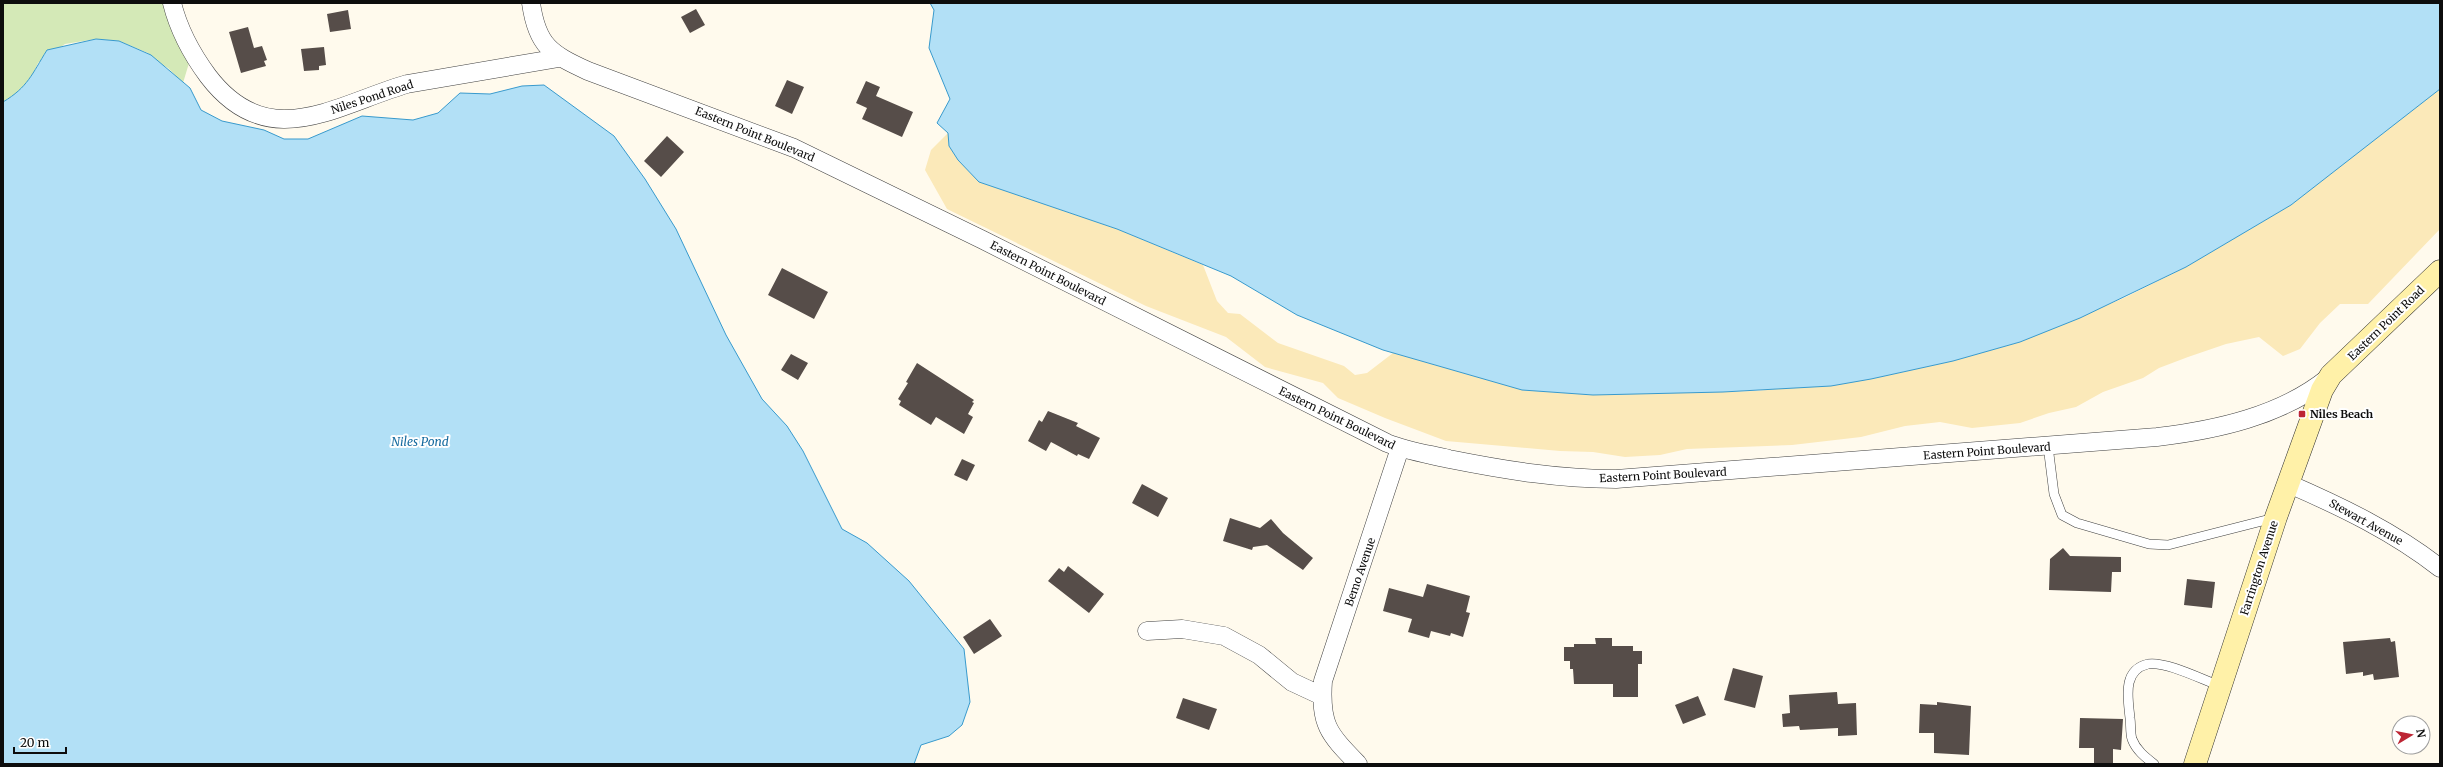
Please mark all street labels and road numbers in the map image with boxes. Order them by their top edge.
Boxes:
street label: Niles Pond Road [329,77,415,117]
street label: Eastern Point Boulevard [693,104,817,165]
street label: Eastern Point Boulevard [988,238,1108,308]
street label: Eastern Point Road [2345,283,2427,363]
street label: Eastern Point Boulevard [1277,384,1398,452]
street label: Eastern Point Boulevard [1923,440,2052,462]
street label: Eastern Point Boulevard [1599,465,1727,485]
street label: Stewart Avenue [2327,496,2405,548]
street label: Farrington Avenue [2237,519,2281,617]
street label: Bemo Avenue [1342,535,1378,608]

